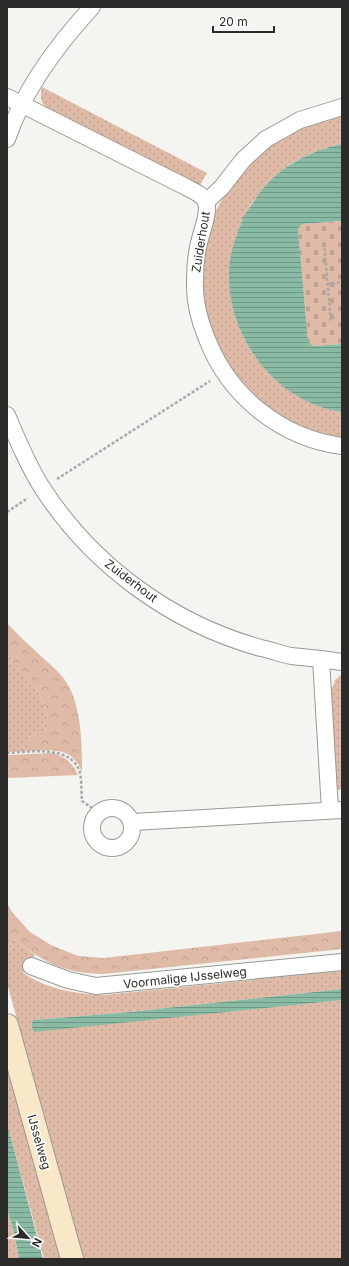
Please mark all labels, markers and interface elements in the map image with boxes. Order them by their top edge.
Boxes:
scale bar [213,8,274,34]
text: 20 m [219,14,248,29]
street label: Zuiderhout [188,210,213,274]
street label: Zuiderhout [102,556,161,605]
street label: Voormalige IJsselweg [122,964,247,991]
street label: IJsselweg [24,1113,54,1171]
north arrow [8,1218,48,1258]
text: N [29,1236,45,1249]

